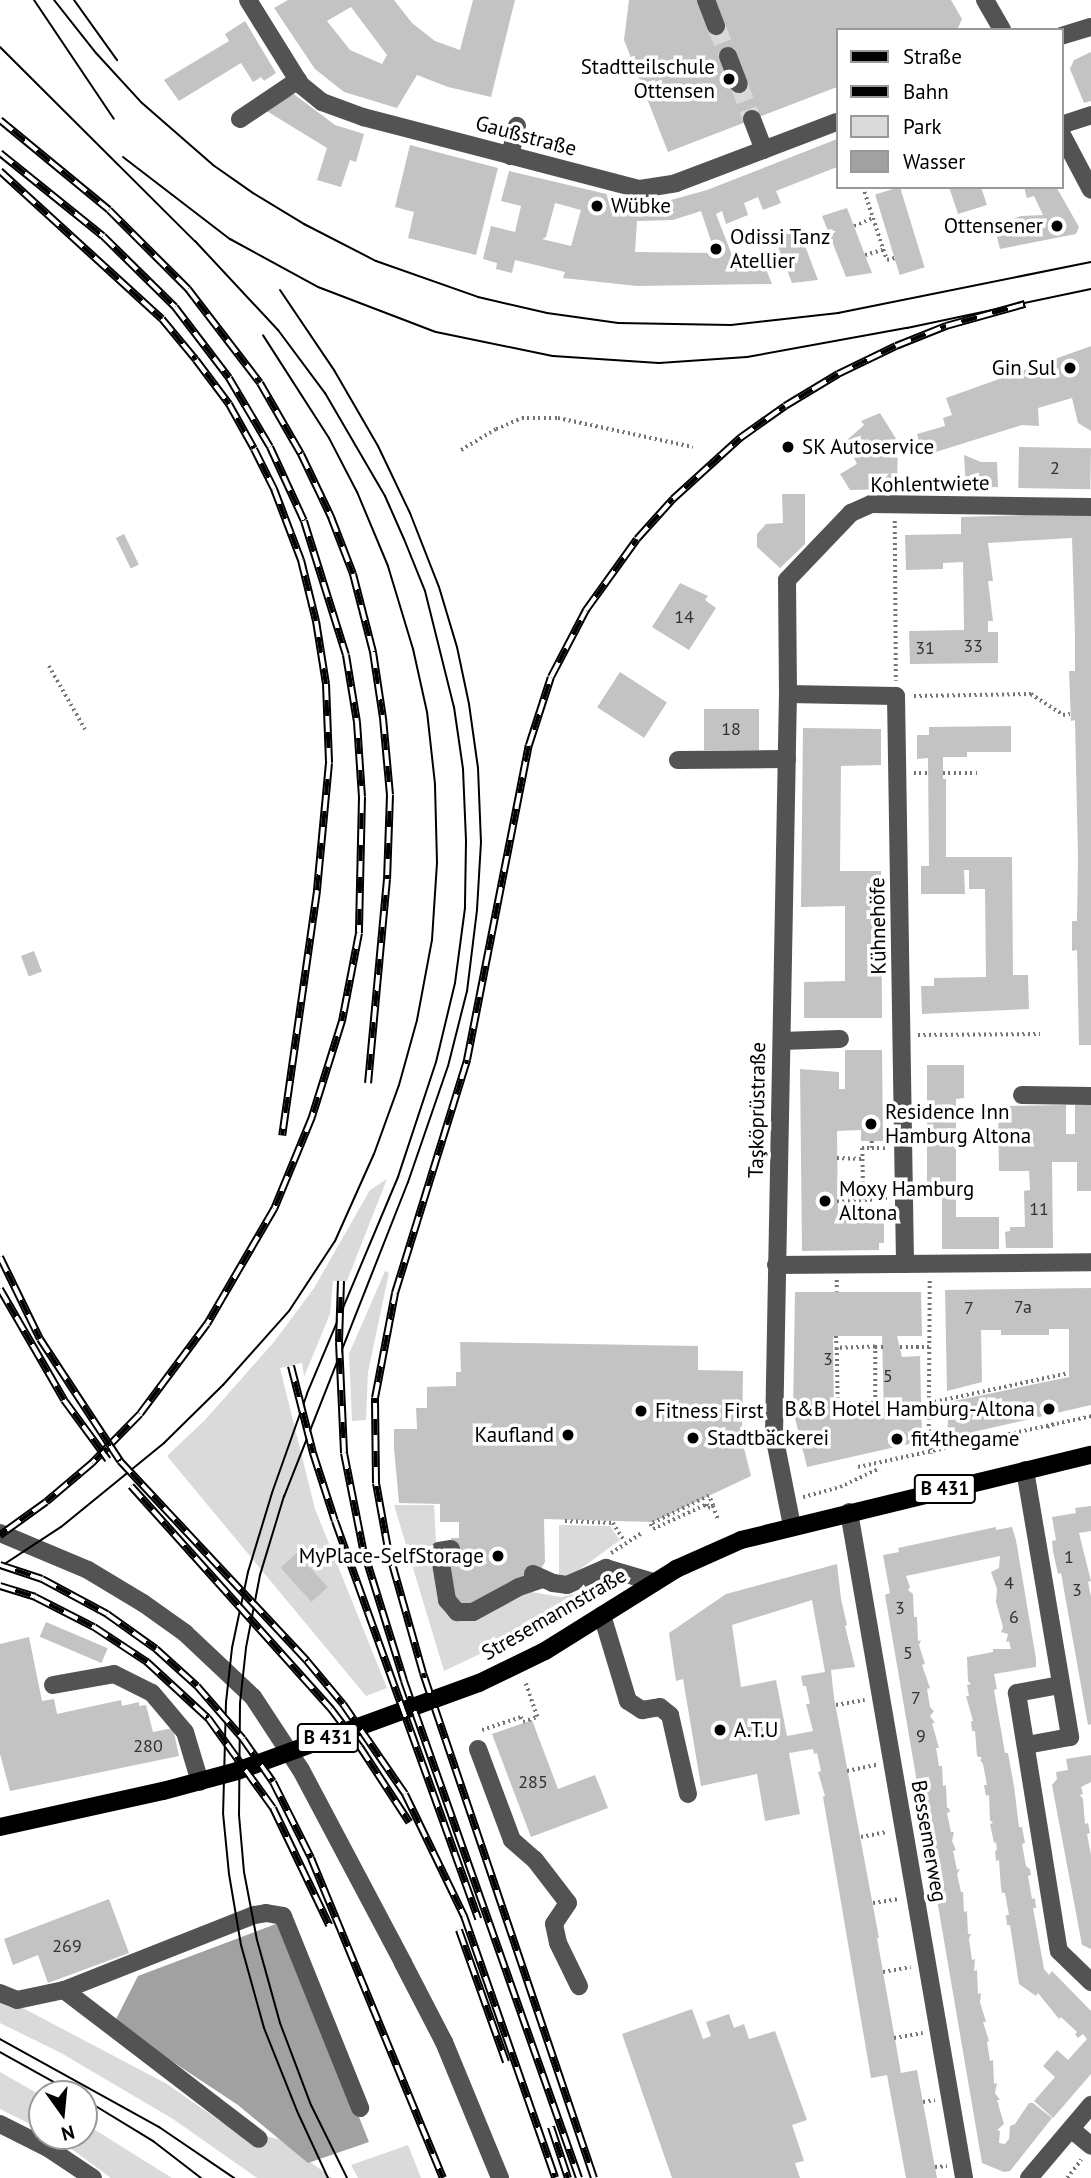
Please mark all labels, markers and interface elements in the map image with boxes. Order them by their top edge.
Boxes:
legend [836,28,1063,189]
text: Straße [903,43,962,70]
place label: Stadtteilschule Ottensen [581,54,715,104]
marker: Stadtteilschule Ottensen [721,71,737,87]
text: Bahn [903,78,949,105]
street label: Gaußstraße [473,110,579,162]
text: Park [903,113,942,140]
text: Wasser [903,148,965,175]
place label: Wübke [611,193,671,219]
marker: Wübke [589,198,605,214]
place label: Ottensener [944,213,1043,239]
marker: Ottensener [1049,218,1065,234]
place label: Odissi Tanz Atellier [730,224,831,274]
marker: Odissi Tanz Atellier [708,241,724,257]
place label: Gin Sul [992,355,1056,381]
marker: Gin Sul [1062,360,1078,376]
place label: SK Autoservice [802,434,935,460]
marker: SK Autoservice [780,439,796,455]
house number: 2 [1050,457,1060,479]
street label: Kohlentwiete [870,470,990,498]
house number: 14 [674,606,694,628]
house number: 33 [963,635,983,657]
house number: 31 [915,637,935,659]
house number: 18 [721,718,741,740]
street label: Kühnehöfe [865,877,891,975]
street label: Taşköprüstraße [743,1042,771,1178]
place label: Residence Inn Hamburg Altona [885,1099,1032,1149]
marker: Residence Inn Hamburg Altona [863,1116,879,1132]
place label: Moxy Hamburg Altona [839,1176,975,1226]
marker: Moxy Hamburg Altona [817,1193,833,1209]
house number: 11 [1029,1198,1049,1220]
house number: 7a [1014,1296,1032,1318]
house number: 7 [964,1297,974,1319]
house number: 3 [823,1348,833,1370]
house number: 5 [883,1365,893,1387]
place label: B&B Hotel Hamburg-Altona [784,1396,1035,1422]
place label: Fitness First [655,1398,764,1424]
marker: B&B Hotel Hamburg-Altona [1041,1401,1057,1417]
marker: Fitness First [633,1403,649,1419]
place label: Kaufland [475,1422,554,1448]
place label: Stadtbäckerei [707,1425,829,1451]
place label: fit4thegame [911,1426,1019,1452]
marker: Kaufland [560,1427,576,1443]
marker: Stadtbäckerei [685,1430,701,1446]
marker: fit4thegame [889,1431,905,1447]
road number: B 431 [914,1474,976,1504]
place label: MyPlace-SelfStorage [299,1543,484,1569]
house number: 1 [1064,1546,1074,1568]
marker: MyPlace-SelfStorage [490,1548,506,1564]
street label: Stresemannstraße [477,1562,631,1666]
house number: 4 [1004,1572,1014,1594]
house number: 3 [1072,1579,1082,1601]
house number: 3 [895,1597,905,1619]
house number: 6 [1009,1606,1019,1628]
house number: 5 [903,1642,913,1664]
house number: 7 [911,1687,921,1709]
place label: A.T.U [734,1717,778,1743]
road number: B 431 [296,1722,360,1754]
marker: A.T.U [712,1722,728,1738]
house number: 9 [916,1725,926,1747]
house number: 280 [133,1735,163,1757]
house number: 285 [518,1771,548,1793]
street label: Bessemerweg [906,1778,952,1904]
house number: 269 [52,1935,82,1957]
north arrow [28,2080,98,2150]
text: N [59,2120,77,2147]

